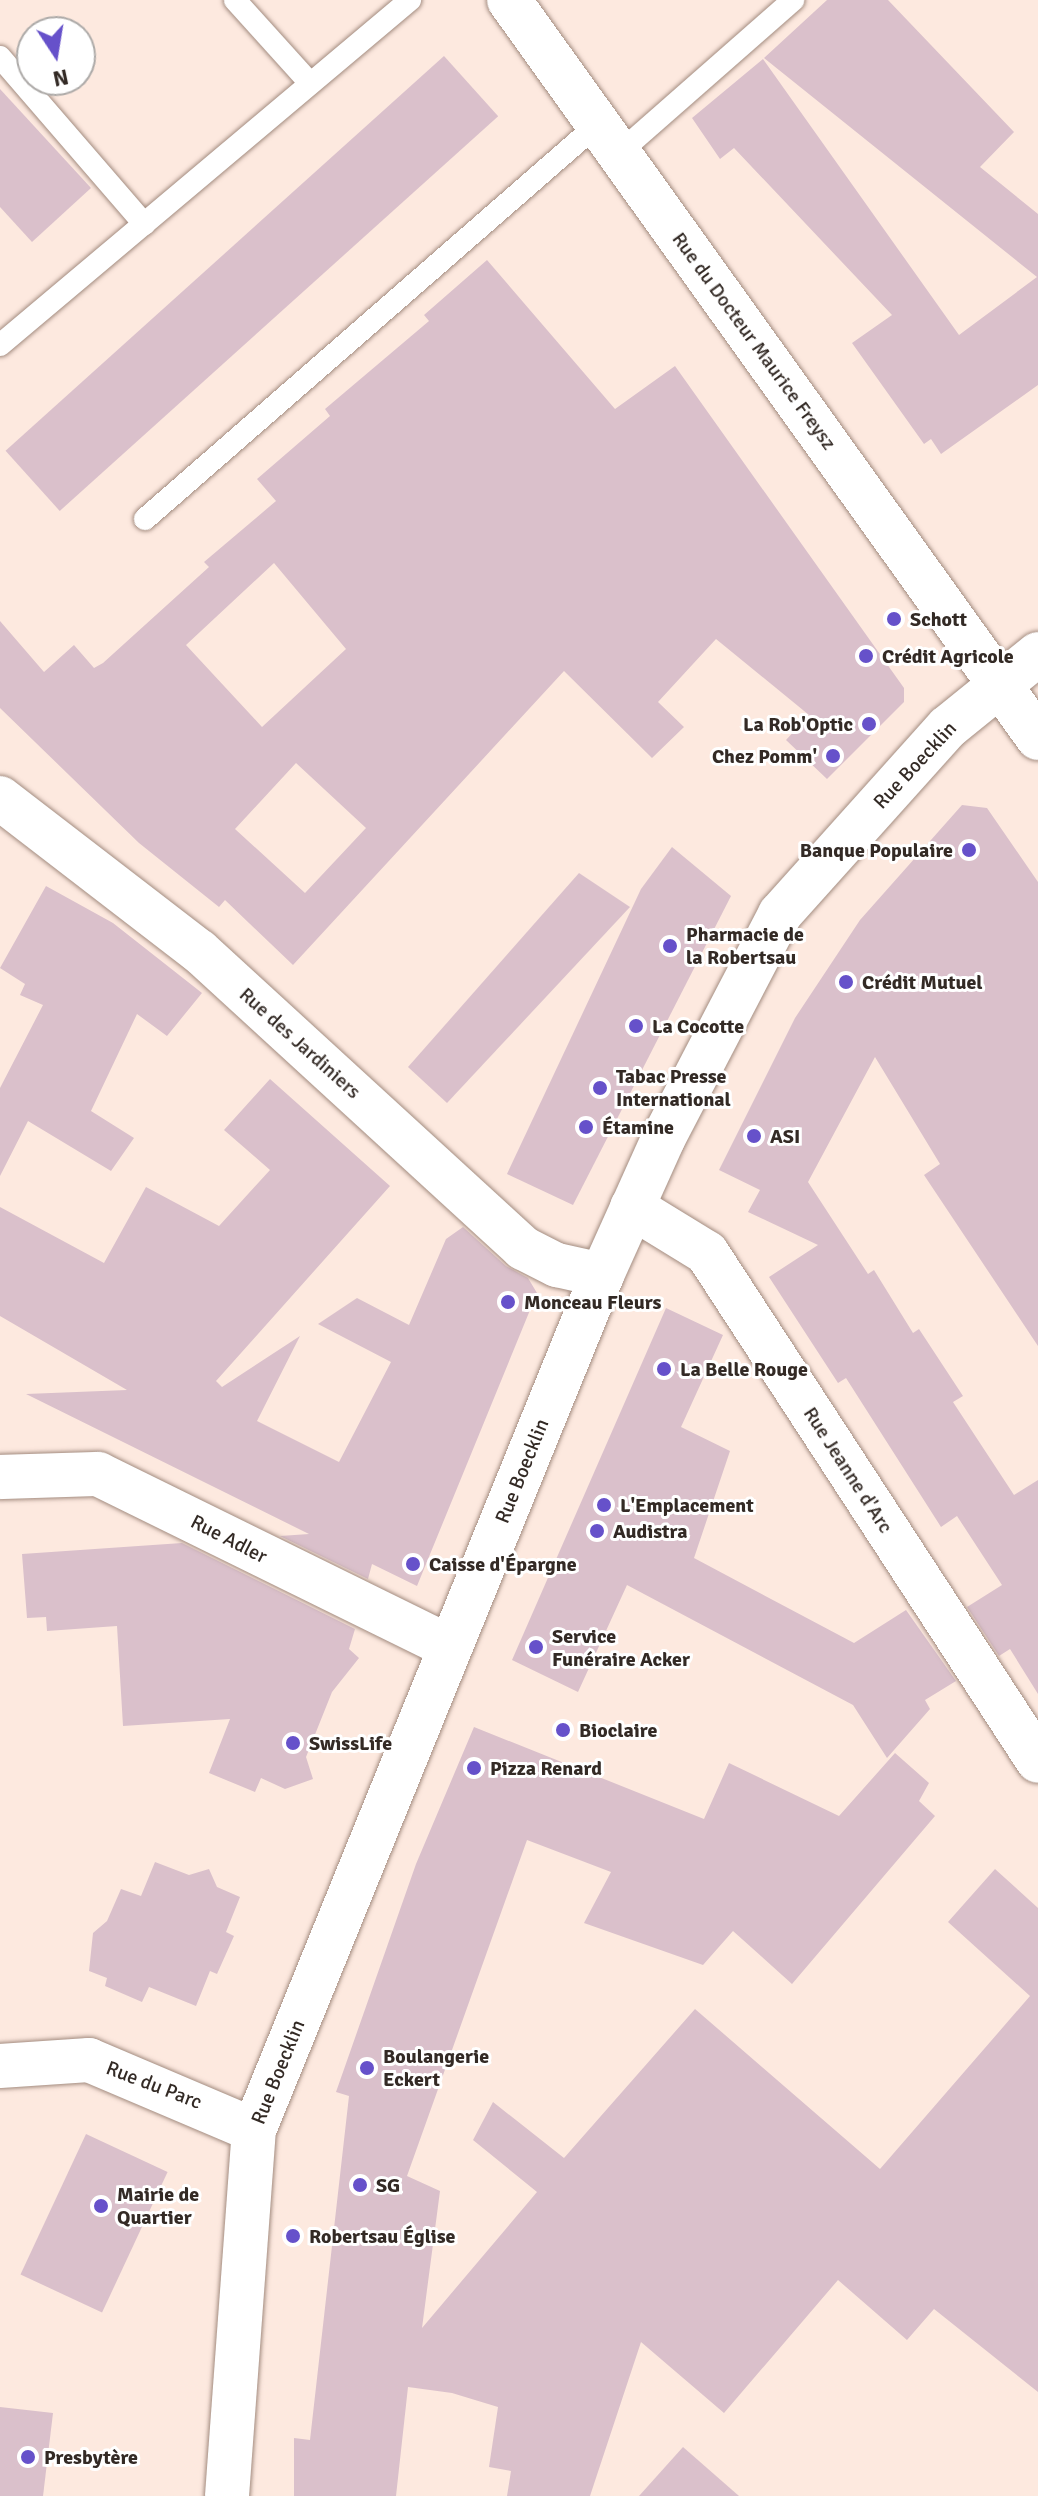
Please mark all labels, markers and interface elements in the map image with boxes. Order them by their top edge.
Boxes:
north arrow [16,16,96,96]
text: N [50,63,71,93]
street label: Rue du Docteur Maurice Freysz [667,228,841,454]
place label: Schott [910,607,967,631]
marker: Schott [885,610,903,628]
place label: Crédit Agricole [882,644,1014,668]
marker: Crédit Agricole [857,647,875,665]
place label: La Rob'Optic [743,712,853,736]
marker: La Rob'Optic [860,715,878,733]
street label: Rue Boecklin [868,716,962,814]
place label: Chez Pomm' [712,744,817,768]
marker: Chez Pomm' [824,747,842,765]
place label: Banque Populaire [800,838,953,862]
marker: Banque Populaire [960,841,978,859]
place label: Pharmacie de la Robertsau [686,922,804,969]
marker: Pharmacie de la Robertsau [661,937,679,955]
place label: Crédit Mutuel [862,970,983,994]
marker: Crédit Mutuel [837,973,855,991]
street label: Rue des Jardiniers [234,982,366,1104]
place label: La Cocotte [652,1014,744,1038]
marker: La Cocotte [627,1017,645,1035]
place label: Tabac Presse International [616,1064,731,1111]
marker: Tabac Presse International [591,1079,609,1097]
place label: Étamine [602,1115,674,1139]
marker: Étamine [577,1118,595,1136]
place label: ASI [770,1124,800,1148]
marker: ASI [745,1127,763,1145]
place label: Monceau Fleurs [524,1290,661,1314]
marker: Monceau Fleurs [499,1293,517,1311]
place label: La Belle Rouge [680,1357,808,1381]
marker: La Belle Rouge [655,1360,673,1378]
street label: Rue Jeanne d'Arc [798,1402,898,1538]
street label: Rue Boecklin [490,1415,554,1527]
place label: L'Emplacement [620,1493,754,1517]
marker: L'Emplacement [595,1496,613,1514]
street label: Rue Adler [187,1510,271,1568]
place label: Audistra [613,1519,688,1543]
marker: Audistra [588,1522,606,1540]
place label: Caisse d'Épargne [429,1552,577,1576]
marker: Caisse d'Épargne [404,1555,422,1573]
place label: Service Funéraire Acker [552,1624,690,1671]
marker: Service Funéraire Acker [527,1638,545,1656]
place label: Bioclaire [579,1718,657,1742]
marker: Bioclaire [554,1721,572,1739]
place label: SwissLife [309,1731,392,1755]
marker: SwissLife [284,1734,302,1752]
place label: Pizza Renard [490,1756,602,1780]
marker: Pizza Renard [465,1759,483,1777]
street label: Rue Boecklin [246,2016,310,2128]
place label: Boulangerie Eckert [383,2044,489,2091]
street label: Rue du Parc [103,2056,205,2114]
marker: Boulangerie Eckert [358,2059,376,2077]
place label: SG [376,2173,400,2197]
marker: SG [351,2176,369,2194]
place label: Mairie de Quartier [117,2182,199,2229]
marker: Mairie de Quartier [92,2197,110,2215]
place label: Robertsau Église [309,2224,455,2248]
marker: Robertsau Église [284,2227,302,2245]
place label: Presbytère [44,2445,138,2469]
marker: Presbytère [19,2448,37,2466]

